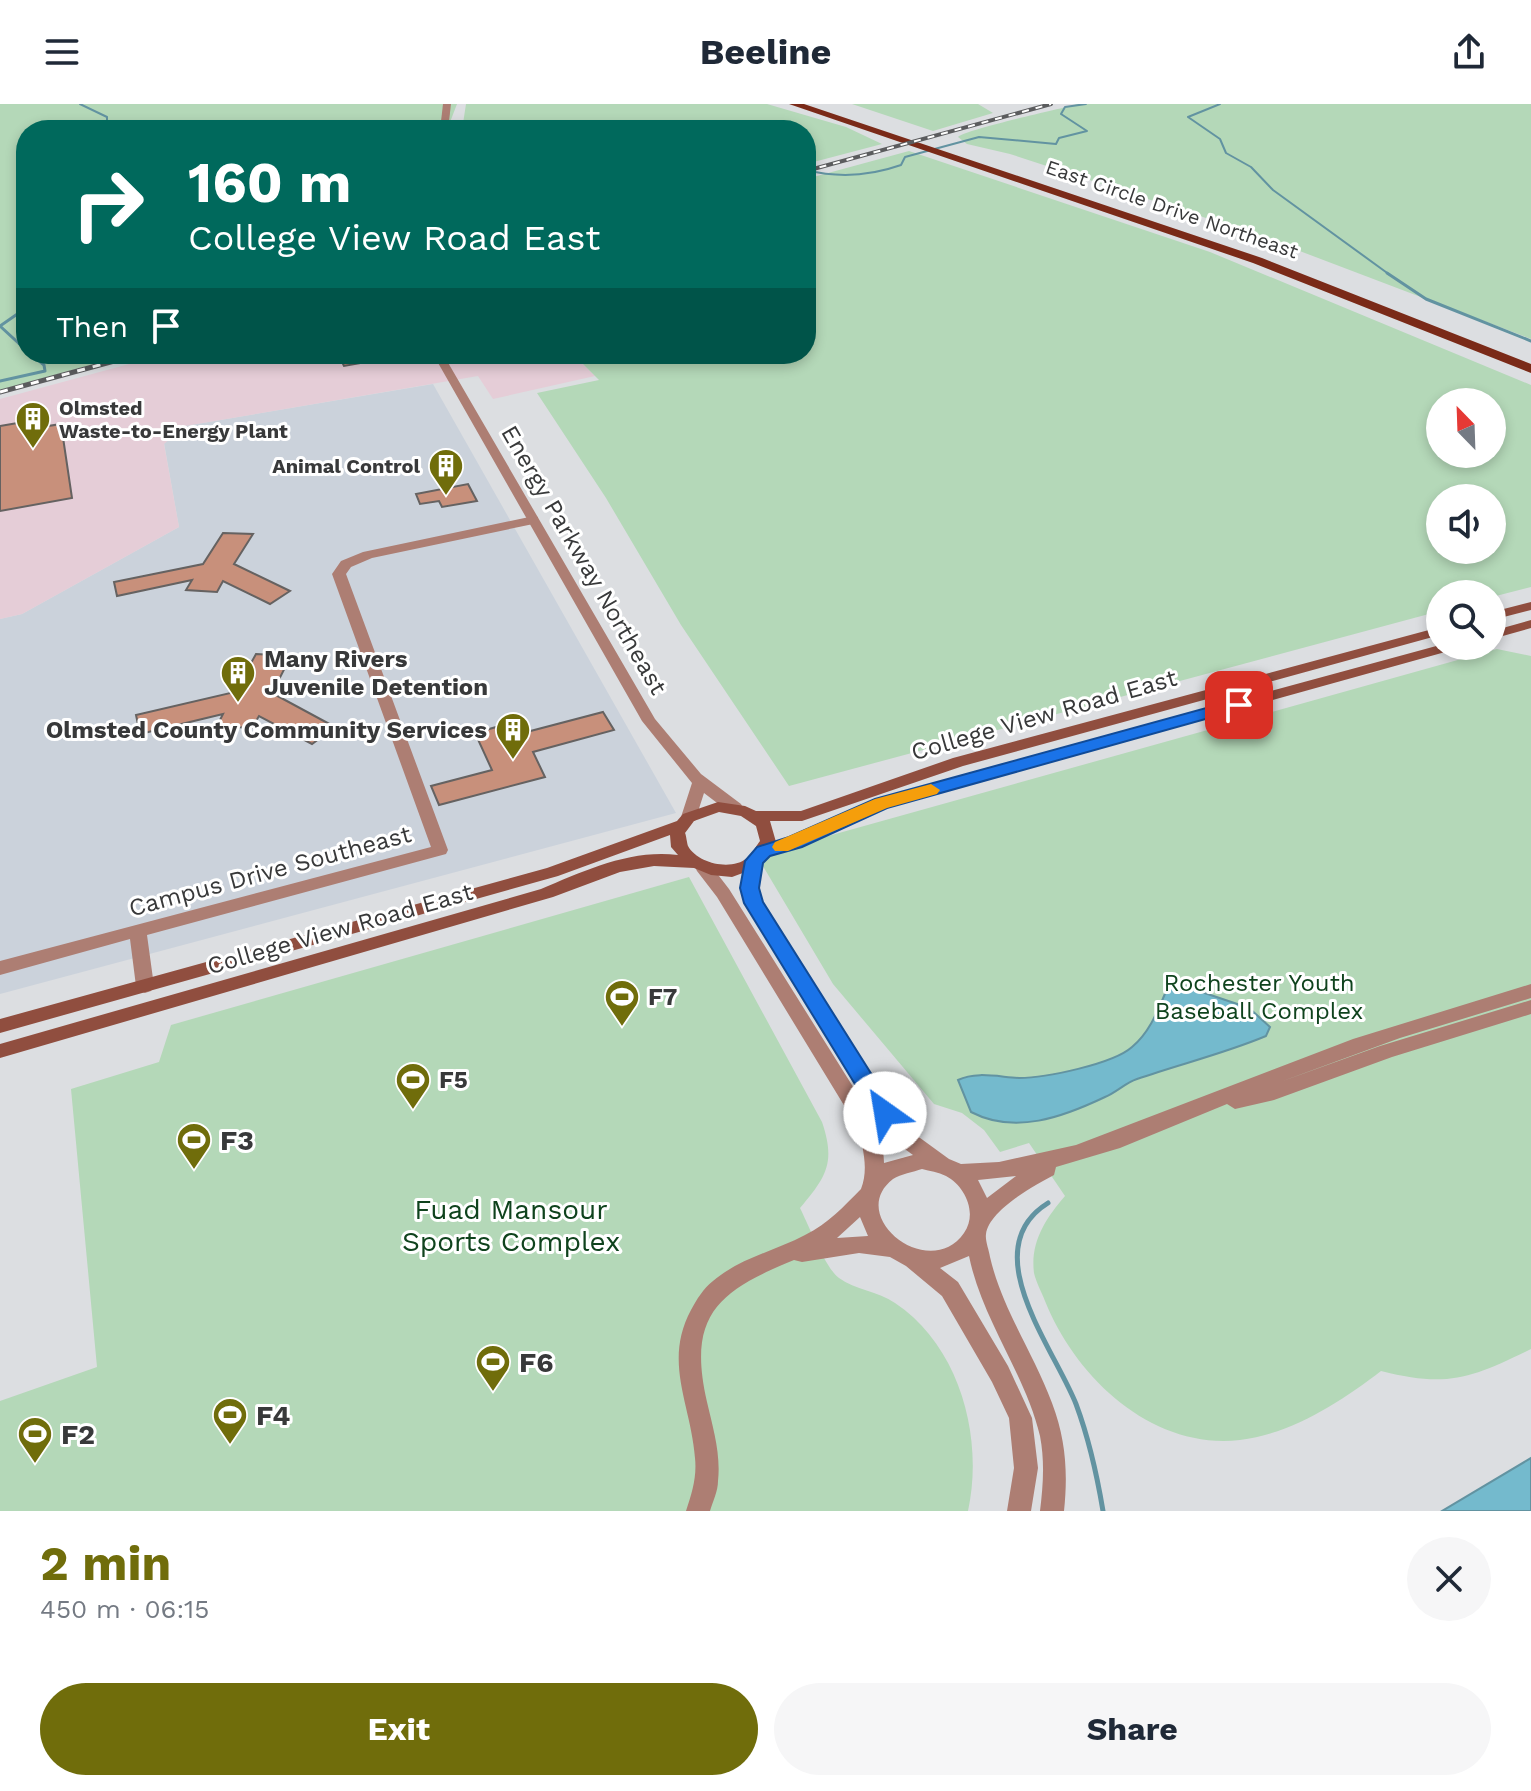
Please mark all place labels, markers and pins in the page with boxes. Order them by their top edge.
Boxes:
place label: Olmsted Waste-to-Energy Plant [59,396,288,443]
building icon: Olmsted Waste-to-Energy Plant [14,400,52,450]
building icon: Animal Control [427,447,465,497]
place label: Animal Control [272,454,420,478]
place label: Many Rivers Juvenile Detention [264,645,488,701]
building icon: Many Rivers Juvenile Detention [219,654,257,704]
pin [1205,671,1273,739]
building icon: Olmsted County Community Services [494,711,532,761]
place label: Olmsted County Community Services [46,716,487,744]
sports icon: F7 [603,978,641,1028]
place label: F7 [648,983,677,1011]
sports icon: F5 [394,1061,432,1111]
place label: F5 [439,1066,468,1094]
sports icon: F3 [175,1121,213,1171]
place label: F3 [220,1124,254,1157]
sports icon: F6 [474,1343,512,1393]
place label: F6 [519,1346,553,1379]
sports icon: F4 [211,1396,249,1446]
place label: F4 [256,1399,290,1432]
sports icon: F2 [16,1415,54,1465]
place label: F2 [61,1418,95,1451]

